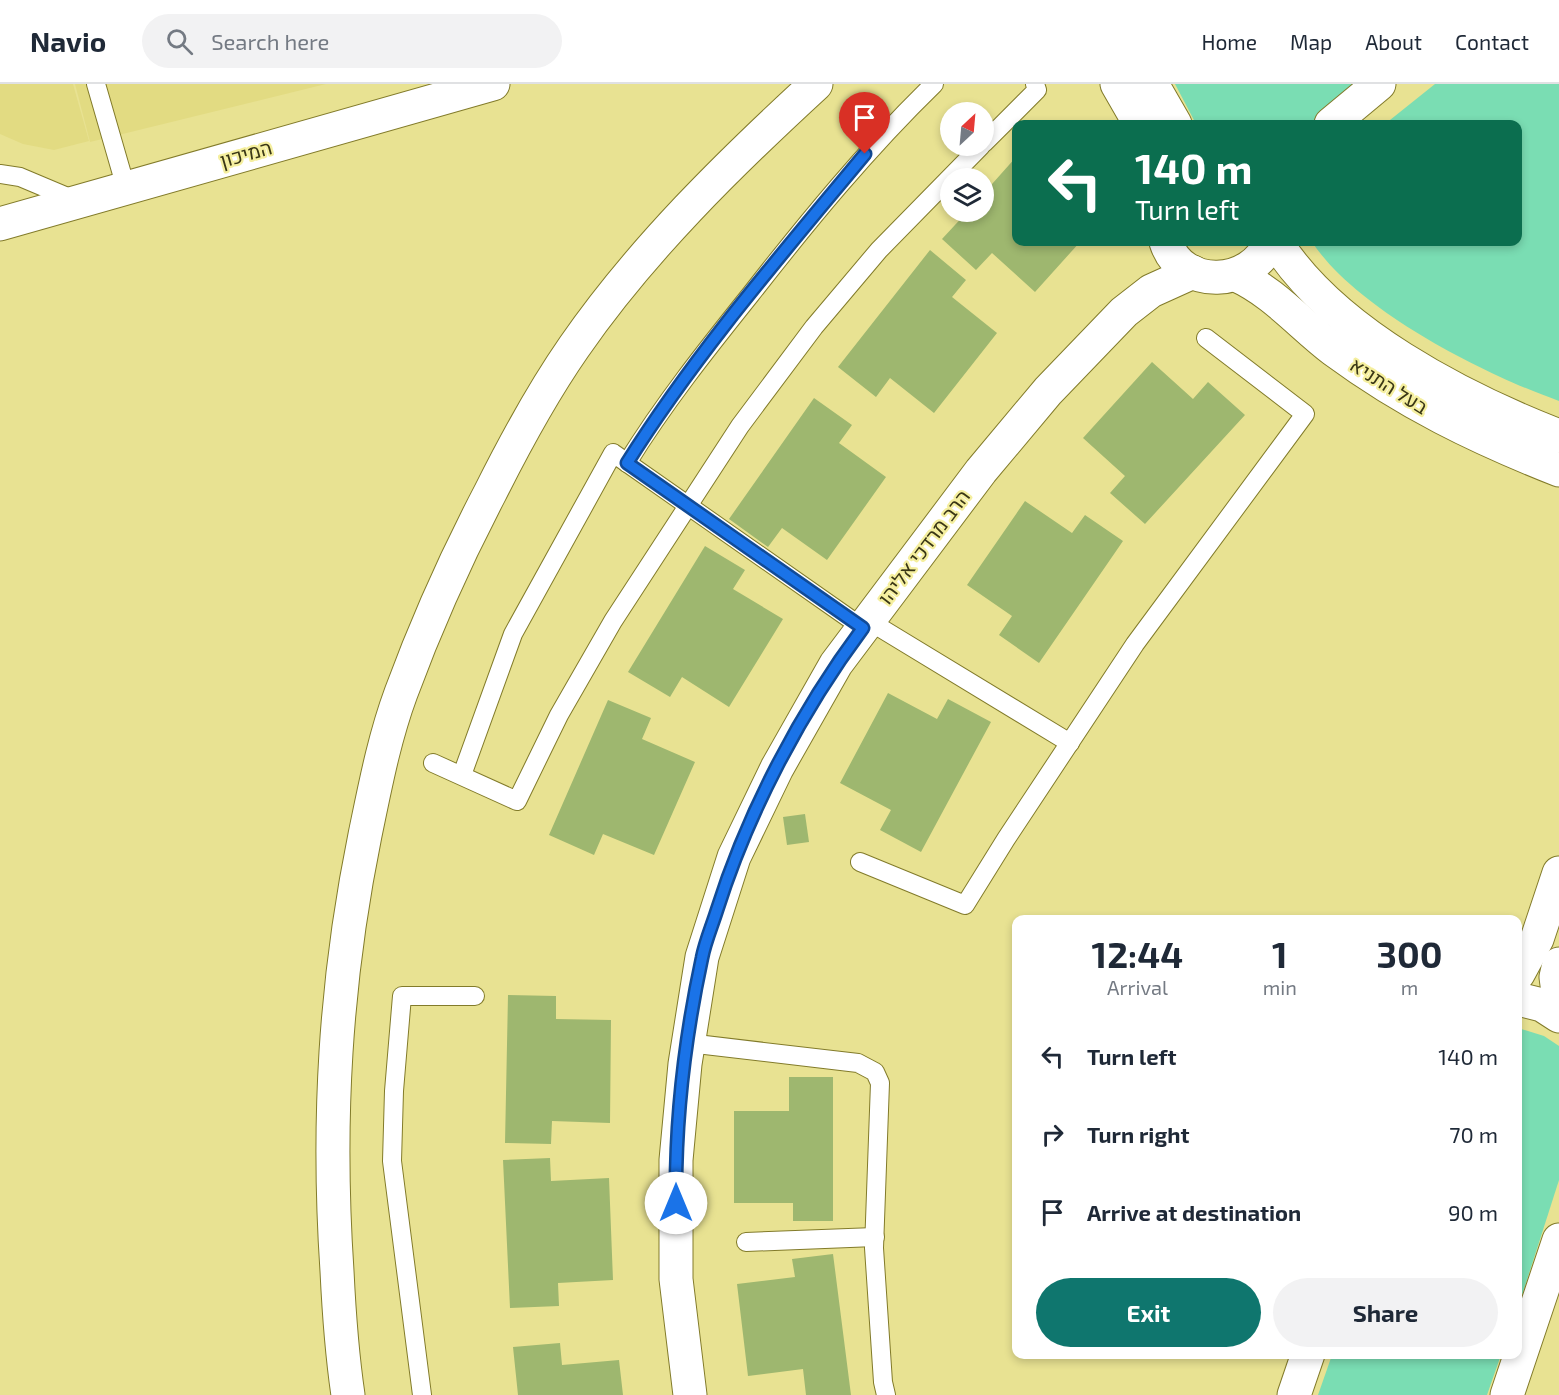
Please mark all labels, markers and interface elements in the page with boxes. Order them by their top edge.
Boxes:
search box [142,14,562,68]
text: Navio [30,24,106,58]
icon: search [163,25,196,58]
text: Search here [211,28,329,54]
text: Home [1201,29,1257,54]
text: Map [1290,29,1332,54]
text: About [1365,29,1422,54]
text: Contact [1455,29,1529,54]
pin [839,92,890,154]
icon: arrive [848,101,881,134]
north arrow [940,102,994,156]
map controls [940,102,994,222]
street label: המיכון [217,134,274,172]
text: 140 m [1135,142,1252,192]
icon: left [1036,144,1114,222]
button: layers [940,168,994,222]
text: Turn left [1135,193,1239,225]
street label: בעל התניא [1346,352,1433,419]
street label: הרב מרדכי אליהו [872,484,974,609]
text: 12:44 [1092,932,1183,975]
text: 1 [1272,932,1288,975]
text: 300 [1377,932,1442,975]
text: Arrival [1107,975,1168,999]
text: min [1263,975,1297,999]
text: m [1401,975,1418,999]
icon: left [1036,1040,1069,1073]
text: Turn left [1087,1043,1176,1069]
text: 140 m [1438,1043,1498,1069]
icon: right [1036,1118,1069,1151]
text: Turn right [1087,1121,1189,1147]
text: 70 m [1449,1121,1498,1147]
position arrow [644,1171,708,1235]
icon: arrive [1036,1196,1069,1229]
text: Arrive at destination [1087,1199,1301,1225]
text: 90 m [1448,1199,1498,1225]
button: Exit [1036,1278,1261,1347]
button: Share [1273,1278,1498,1347]

